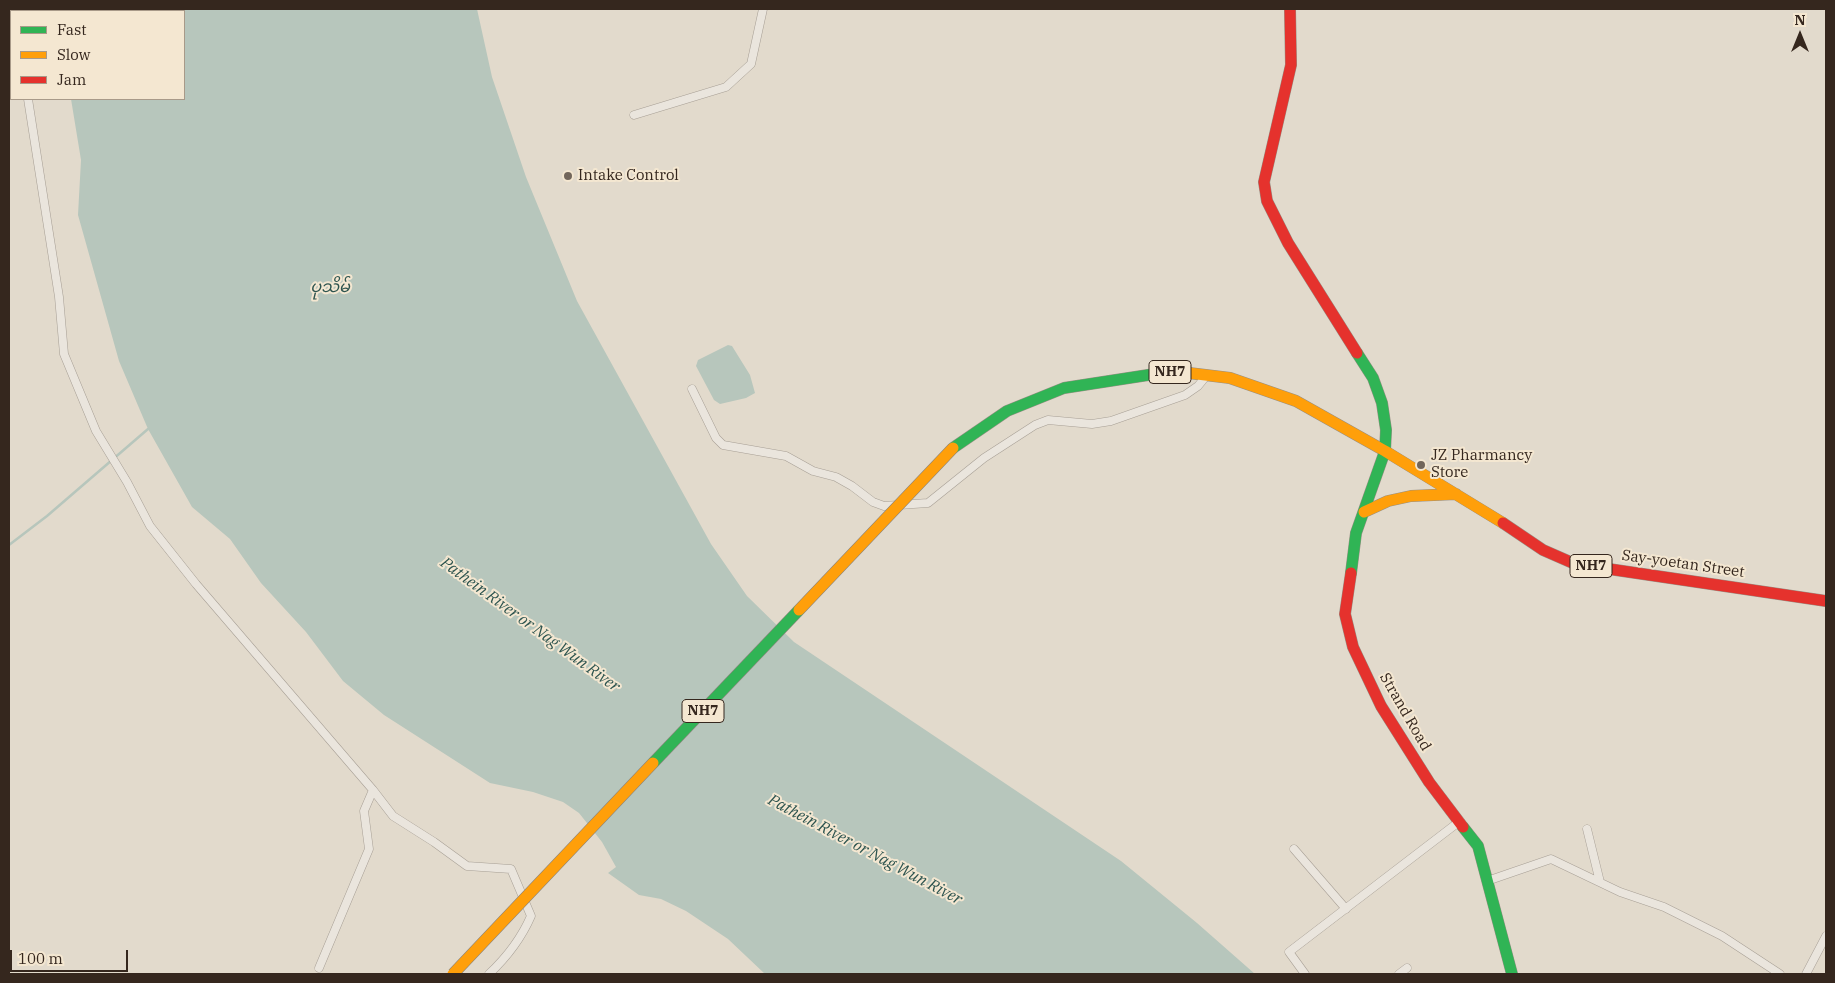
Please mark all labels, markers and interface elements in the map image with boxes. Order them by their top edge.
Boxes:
legend [10,10,185,100]
north arrow [1775,10,1825,60]
text: N [1794,11,1806,29]
text: Fast [57,20,87,39]
text: Slow [57,45,90,64]
text: Jam [57,70,86,89]
place label: Intake Control [578,167,679,185]
marker: Intake Control [562,170,574,182]
water label: ပုသိမ် [310,277,350,297]
road number: NH7 [1149,361,1191,384]
place label: JZ Pharmancy Store [1431,447,1532,482]
marker: JZ Pharmancy Store [1415,459,1427,471]
street label: Say-yoetan Street [1621,546,1745,582]
water label: Pathein River or Nag Wun River [437,553,623,697]
road number: NH7 [1570,554,1612,578]
street label: Strand Road [1375,670,1435,754]
road number: NH7 [682,699,724,722]
water label: Pathein River or Nag Wun River [765,791,965,909]
scale bar [12,940,130,972]
text: 100 m [18,949,63,968]

